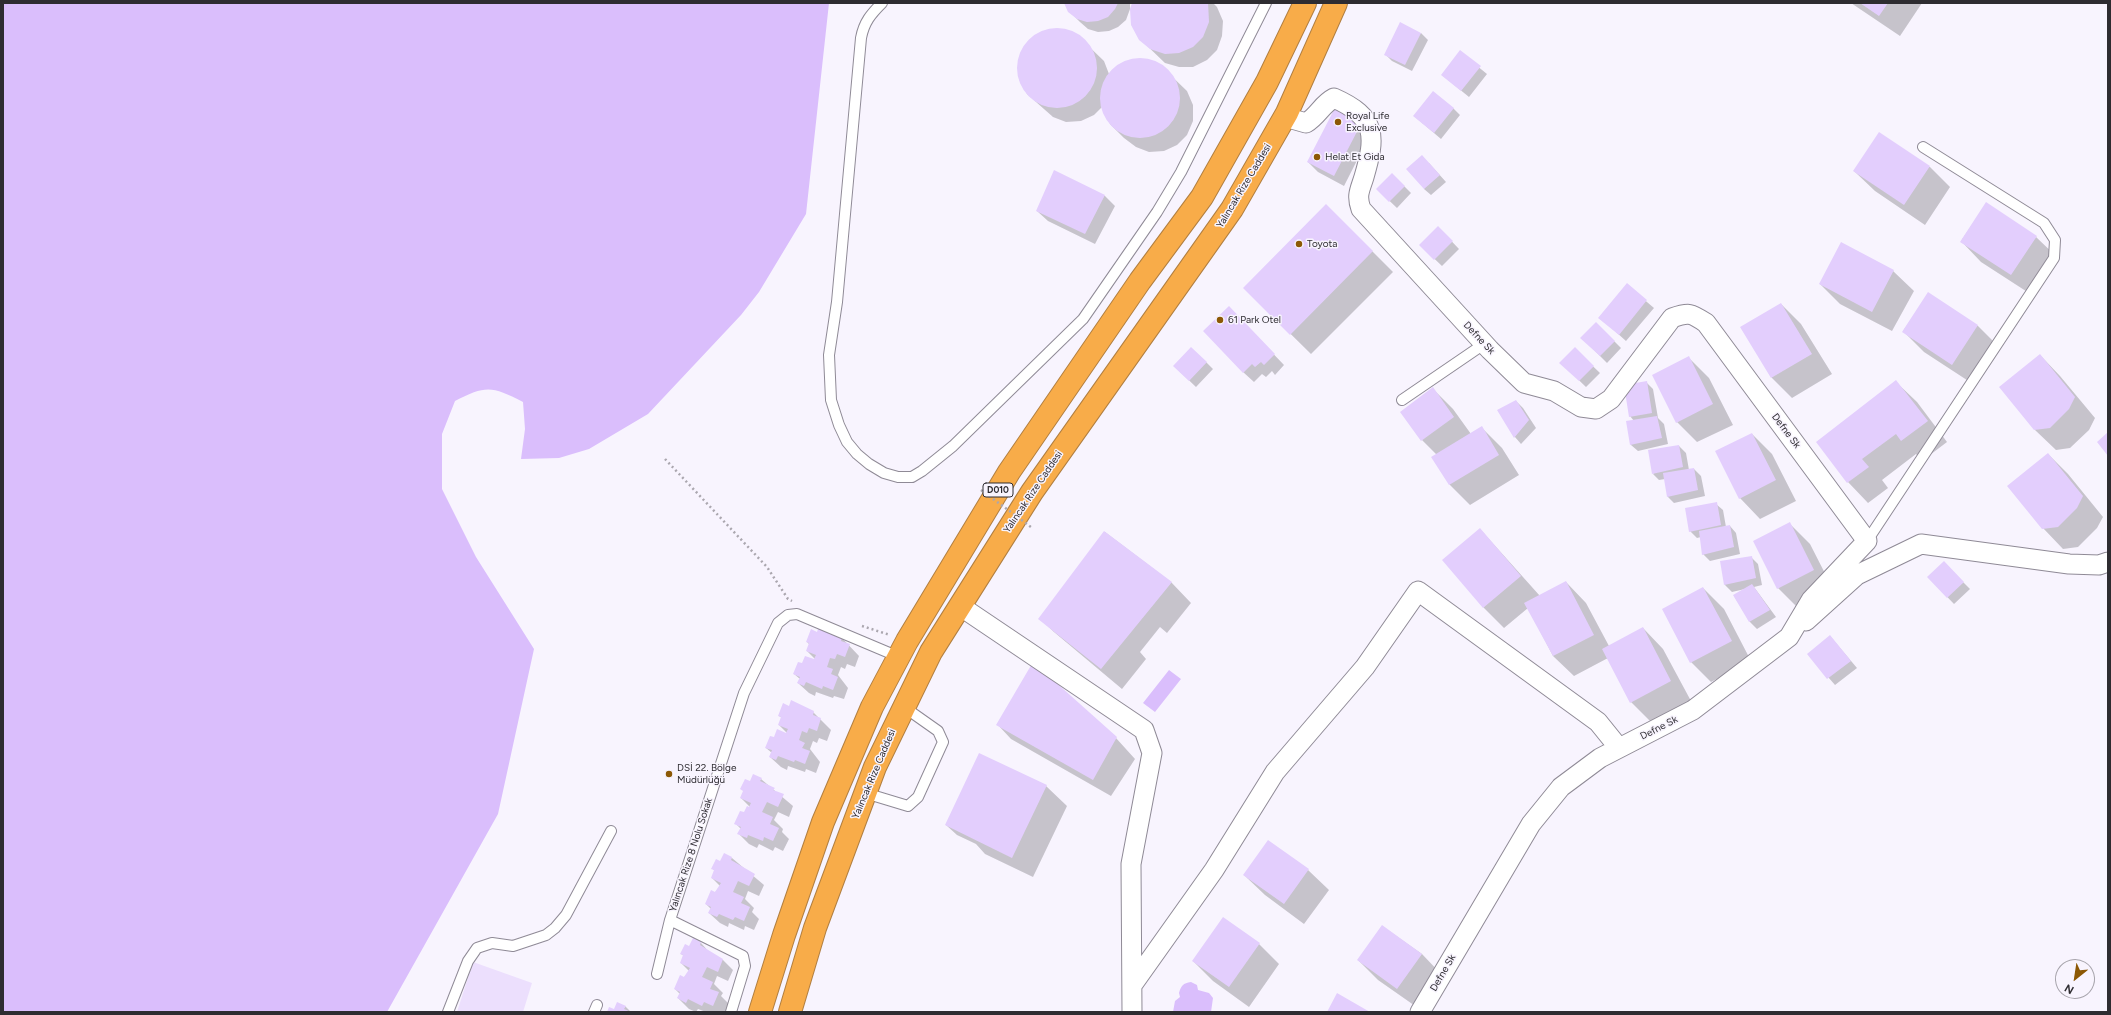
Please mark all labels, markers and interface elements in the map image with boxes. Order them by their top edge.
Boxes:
place label: Royal Life Exclusive [1346,110,1389,134]
marker: Royal Life Exclusive [1333,117,1343,127]
street label: Yalıncak Rize Caddesi [1214,142,1274,230]
place label: Helat Et Gida [1325,151,1385,163]
marker: Helat Et Gida [1312,152,1322,162]
place label: Toyota [1307,238,1337,250]
marker: Toyota [1294,239,1304,249]
place label: 61 Park Otel [1228,314,1281,326]
marker: 61 Park Otel [1215,315,1225,325]
street label: Defne Sk [1461,319,1497,357]
street label: Defne Sk [1769,411,1803,451]
street label: Yalıncak Rize Caddesi [1001,449,1065,535]
road number: D010 [983,483,1013,497]
street label: Defne Sk [1638,713,1680,743]
street label: Yalıncak Rize Caddesi [850,727,898,821]
place label: DSİ 22. Bölge Müdürlüğü [677,762,736,786]
marker: DSİ 22. Bölge Müdürlüğü [664,769,674,779]
street label: Yalıncak Rize 8 Nolu Sokak [667,797,715,913]
street label: Defne Sk [1428,952,1458,994]
north arrow [2055,959,2095,999]
text: N [2062,981,2076,997]

